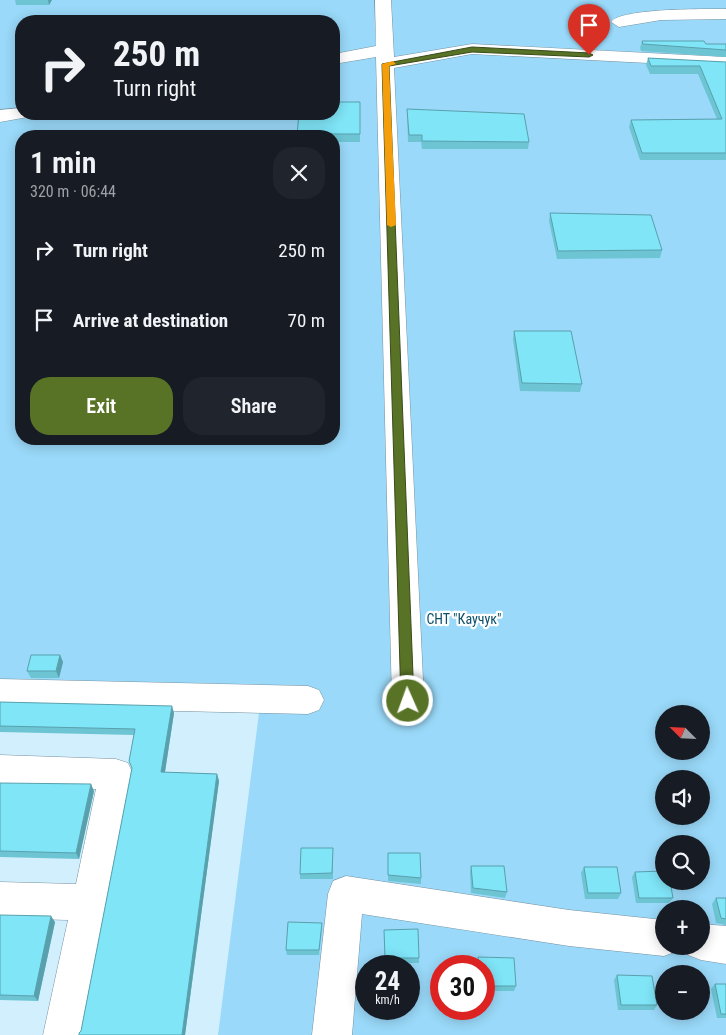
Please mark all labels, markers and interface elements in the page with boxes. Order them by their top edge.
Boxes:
pin [568,4,610,55]
icon: arrive [575,11,603,39]
text: 250 m [113,34,200,75]
icon: right [30,35,95,100]
text: Turn right [113,76,196,101]
text: 1 min [30,145,96,180]
button: close [273,147,325,199]
text: 320 m · 06:44 [30,182,116,201]
icon: right [30,236,58,264]
text: Turn right [73,239,148,262]
text: 250 m [278,239,325,262]
icon: arrive [30,306,58,334]
text: Arrive at destination [73,309,228,332]
text: 70 m [288,309,325,332]
button: Exit [30,377,173,435]
button: Share [183,377,325,435]
park label: СНТ "Каучук" [426,611,502,627]
position arrow [381,674,433,726]
north arrow [655,705,710,760]
map controls [655,705,710,1020]
button: sound [655,770,710,825]
button: search [655,835,710,890]
button: + [655,900,710,955]
speed limit sign: 30 [430,955,495,1020]
button: − [655,965,710,1020]
text: 24 [375,967,400,996]
text: km/h [375,993,400,1007]

